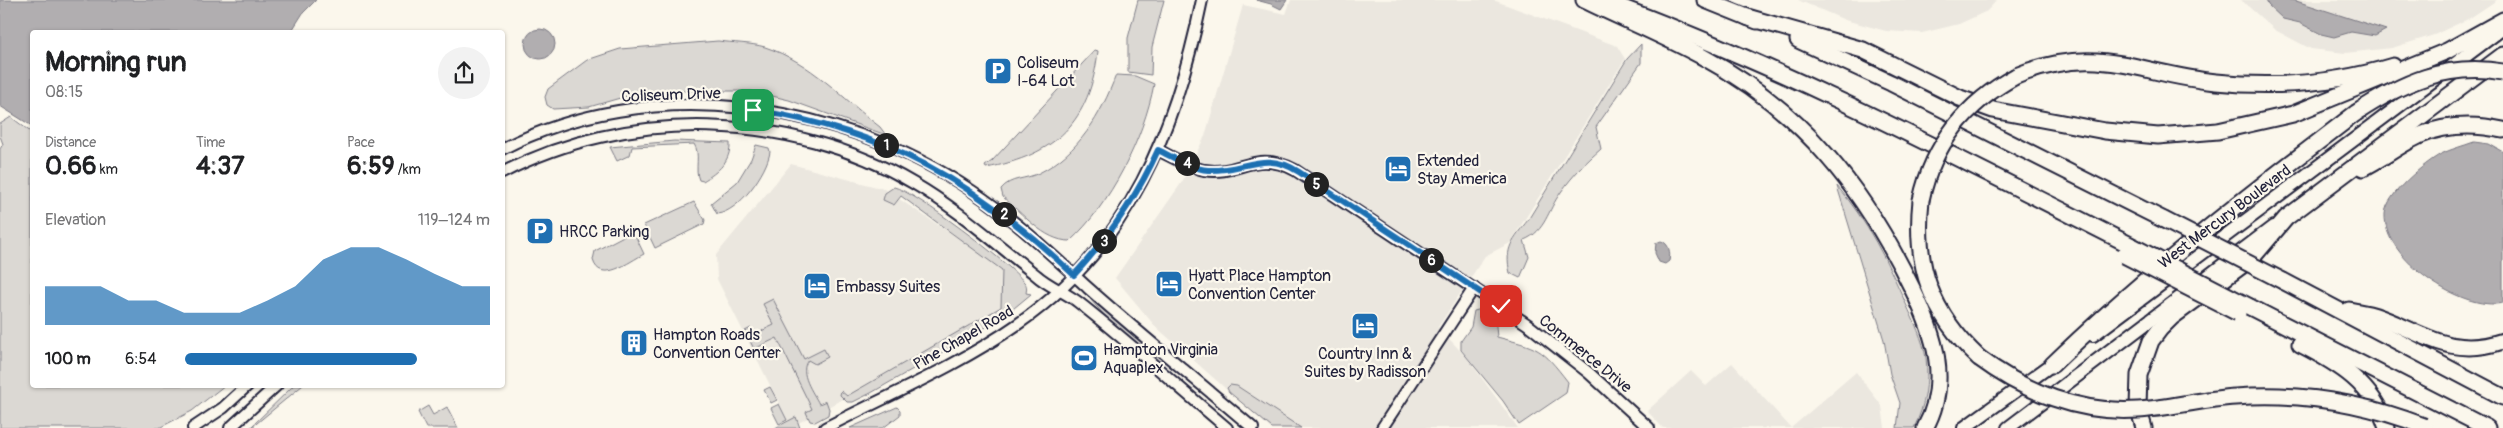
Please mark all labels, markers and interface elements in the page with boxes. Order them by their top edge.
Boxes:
text: Morning run [45,45,187,80]
button: share [438,47,490,99]
place label: Coliseum I-64 Lot [1017,53,1079,91]
parking icon: Coliseum I-64 Lot [983,56,1013,86]
text: 08:15 [45,82,83,102]
street label: Coliseum Drive [621,83,721,107]
pin [732,89,774,131]
icon: arrive [739,96,767,124]
pin: 1 [874,132,898,158]
text: Distance [45,134,96,151]
text: Time [196,134,225,151]
text: Pace [347,134,375,151]
text: 1 [884,137,889,154]
pin: 4 [1174,150,1200,176]
text: 0.66 [45,151,97,182]
text: 4:37 [196,151,244,182]
text: 6:59 [347,151,395,182]
place label: Extended Stay America [1417,151,1507,189]
hotel icon: Extended Stay America [1383,154,1413,184]
text: 4 [1183,155,1192,172]
street label: West Mercury Boulevard [2154,160,2295,273]
text: km [97,161,118,178]
text: /km [395,161,421,178]
pin: 5 [1304,172,1328,196]
text: 5 [1313,176,1320,193]
pin: 2 [992,202,1016,226]
text: 2 [1001,206,1008,223]
text: Elevation [45,210,106,230]
text: 119–124 m [418,210,490,230]
parking icon: HRCC Parking [525,216,555,246]
place label: HRCC Parking [559,222,649,242]
pin: 3 [1092,228,1116,254]
text: 3 [1101,233,1108,250]
pin: 6 [1418,248,1444,272]
text: 6 [1427,252,1436,269]
place label: Hyatt Place Hampton Convention Center [1188,266,1331,304]
hotel icon: Hyatt Place Hampton Convention Center [1154,269,1184,299]
hotel icon: Embassy Suites [802,271,832,301]
place label: Embassy Suites [836,277,940,297]
pin [1480,285,1522,327]
icon: check [1487,292,1515,320]
street label: Pine Chapel Road [910,301,1017,375]
street label: Commerce Drive [1535,310,1636,397]
hotel icon: Country Inn & Suites by Radisson [1350,311,1380,341]
place label: Hampton Roads Convention Center [653,325,781,363]
building icon: Hampton Roads Convention Center [619,328,649,358]
place label: Hampton Virginia Aquaplex [1103,340,1218,378]
sports icon: Hampton Virginia Aquaplex [1069,343,1099,373]
place label: Country Inn & Suites by Radisson [1304,344,1426,382]
text: 100 m [45,349,91,369]
text: 6:54 [125,349,157,369]

